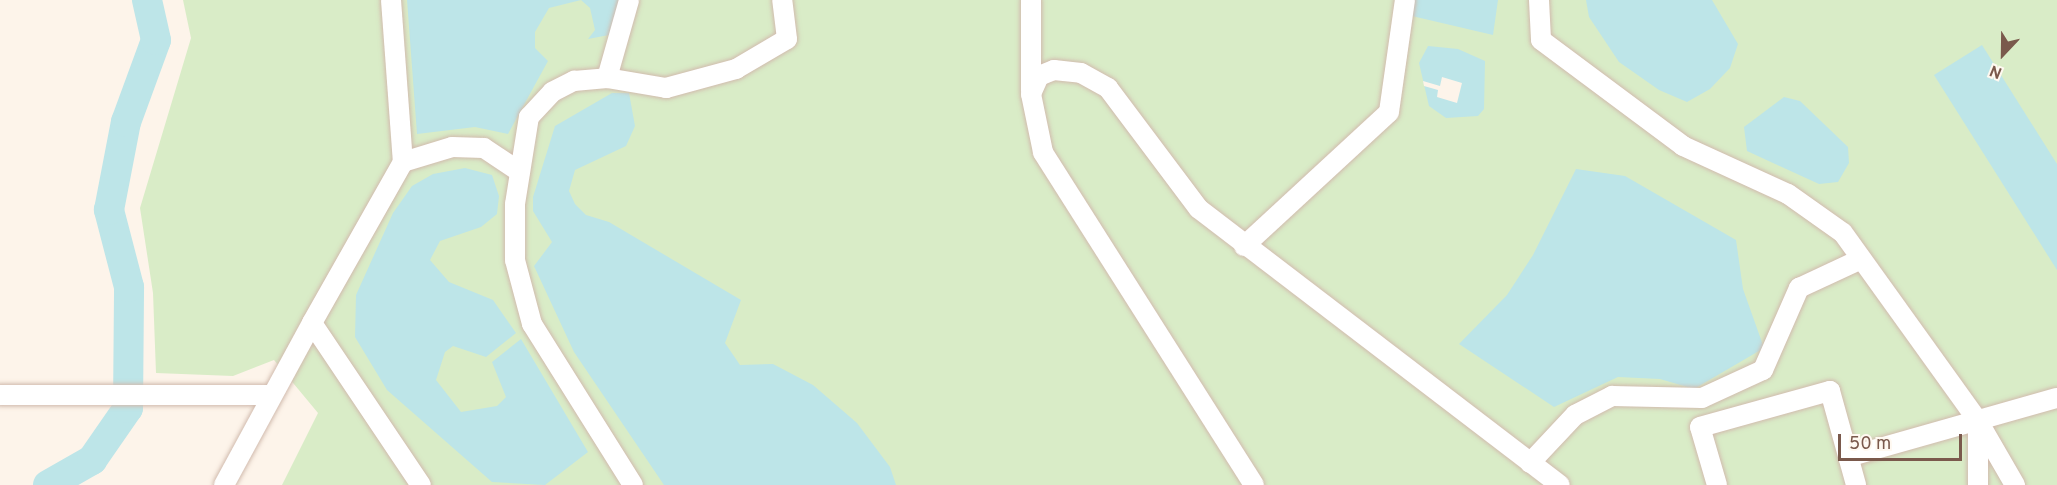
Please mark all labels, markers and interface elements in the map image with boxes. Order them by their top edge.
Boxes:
north arrow [1973,24,2033,84]
text: N [1987,59,2005,82]
scale bar [1841,422,1966,460]
text: 50 m [1849,433,1891,456]

